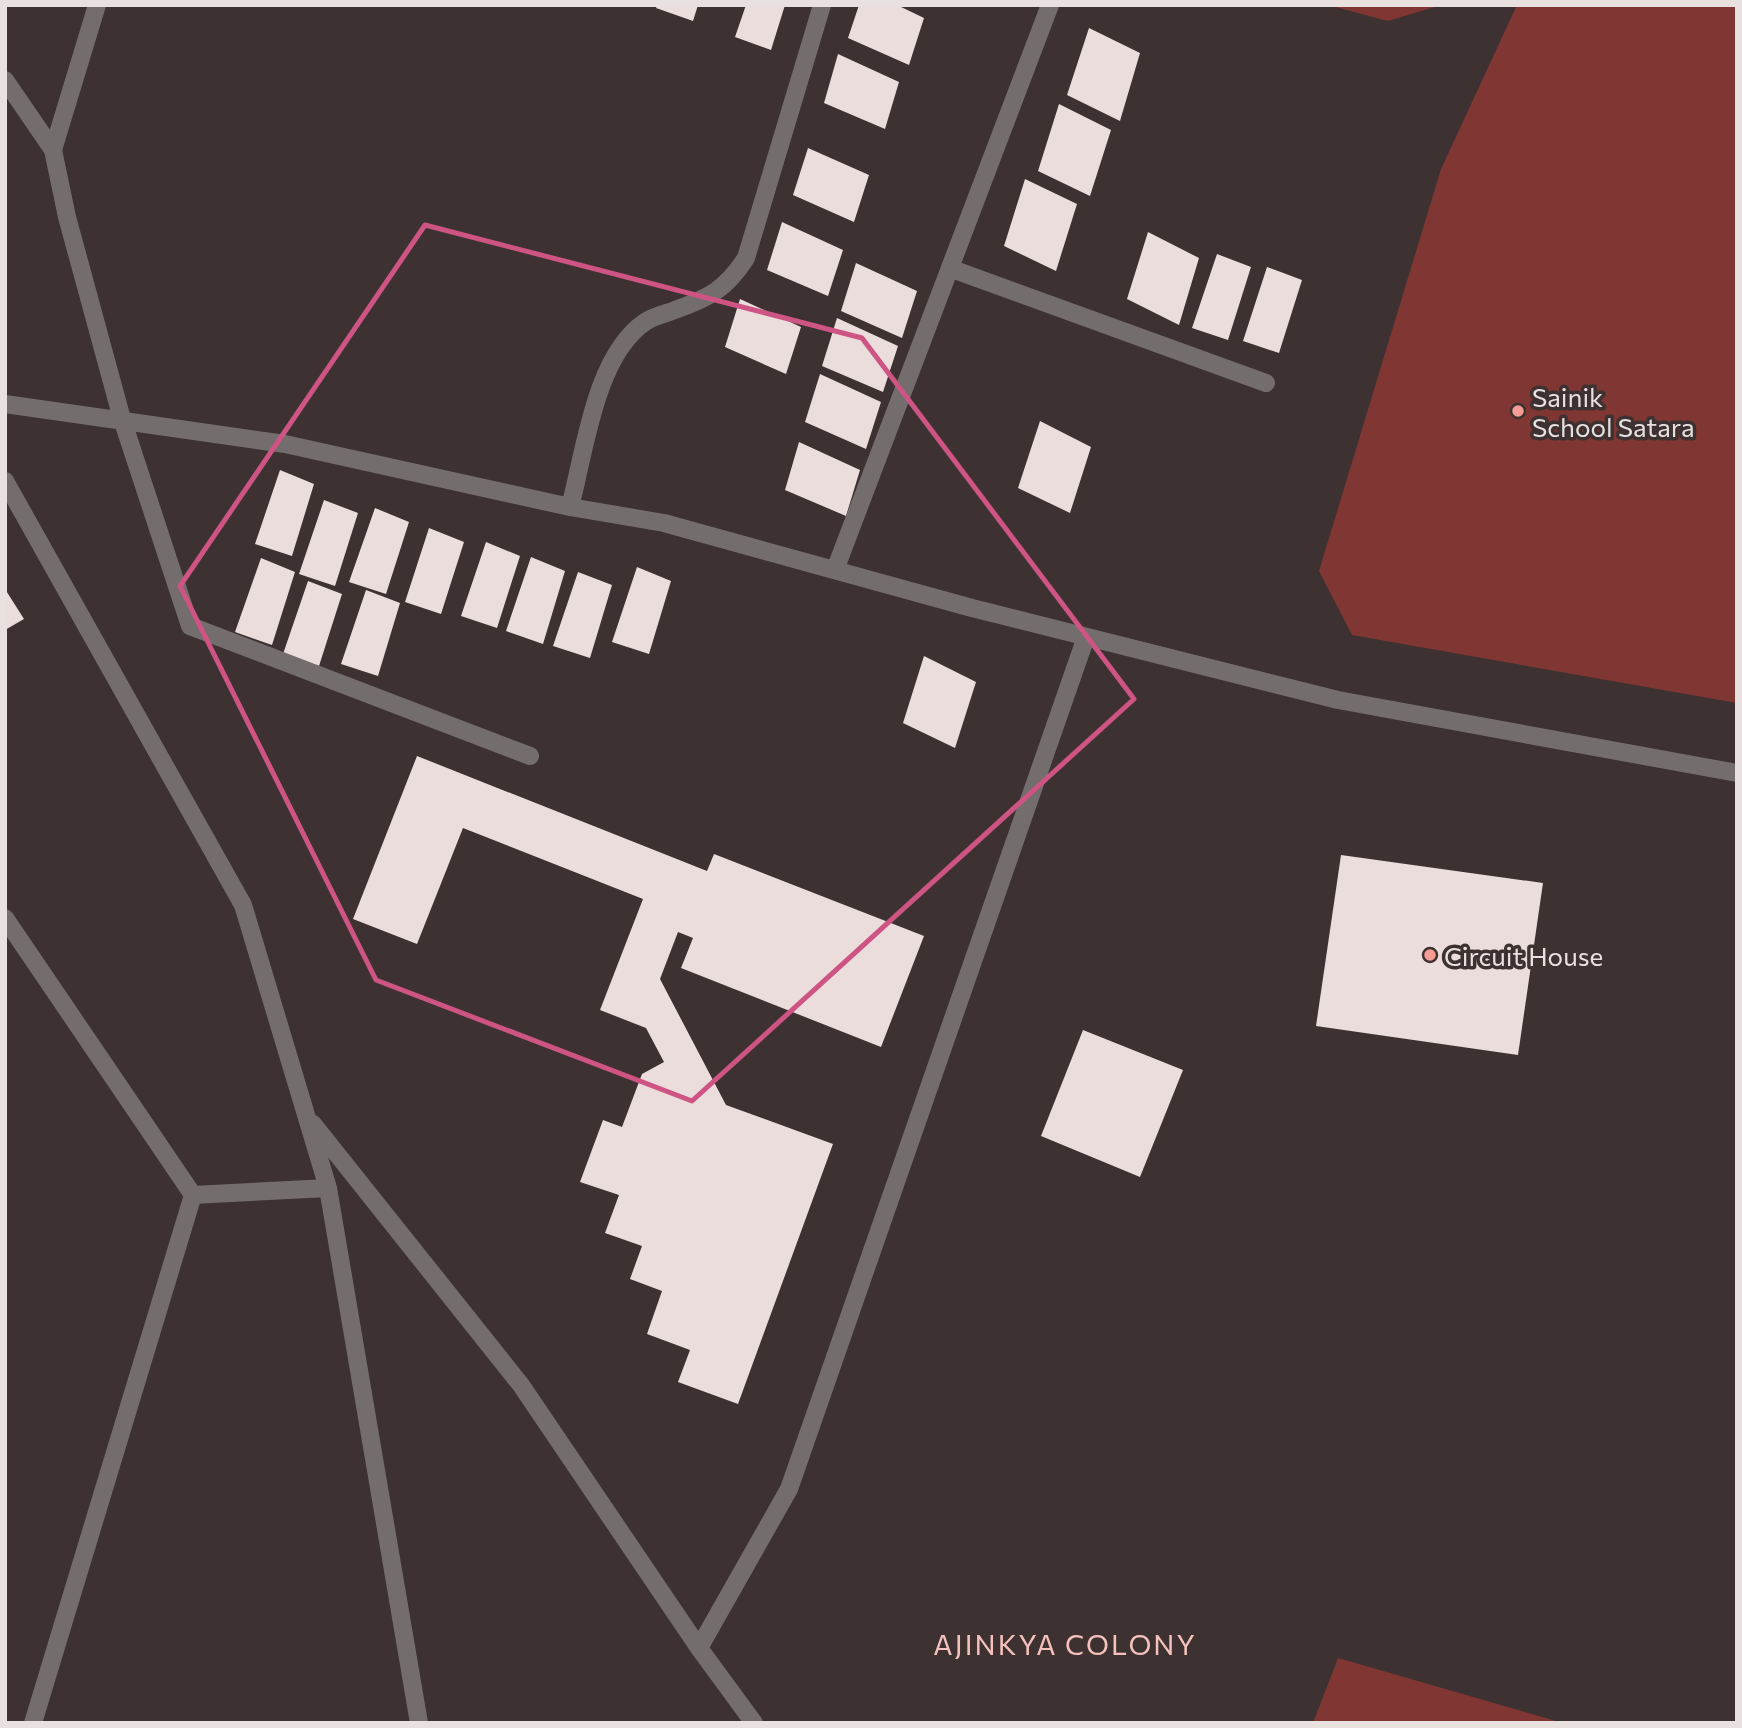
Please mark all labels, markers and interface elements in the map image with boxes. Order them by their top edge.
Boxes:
place label: Sainik School Satara [1532,381,1695,442]
marker: Sainik School Satara [1510,403,1526,419]
place label: Circuit House [1444,940,1603,971]
marker: Circuit House [1422,947,1438,963]
district label: AJINKYA COLONY [933,1627,1197,1661]

